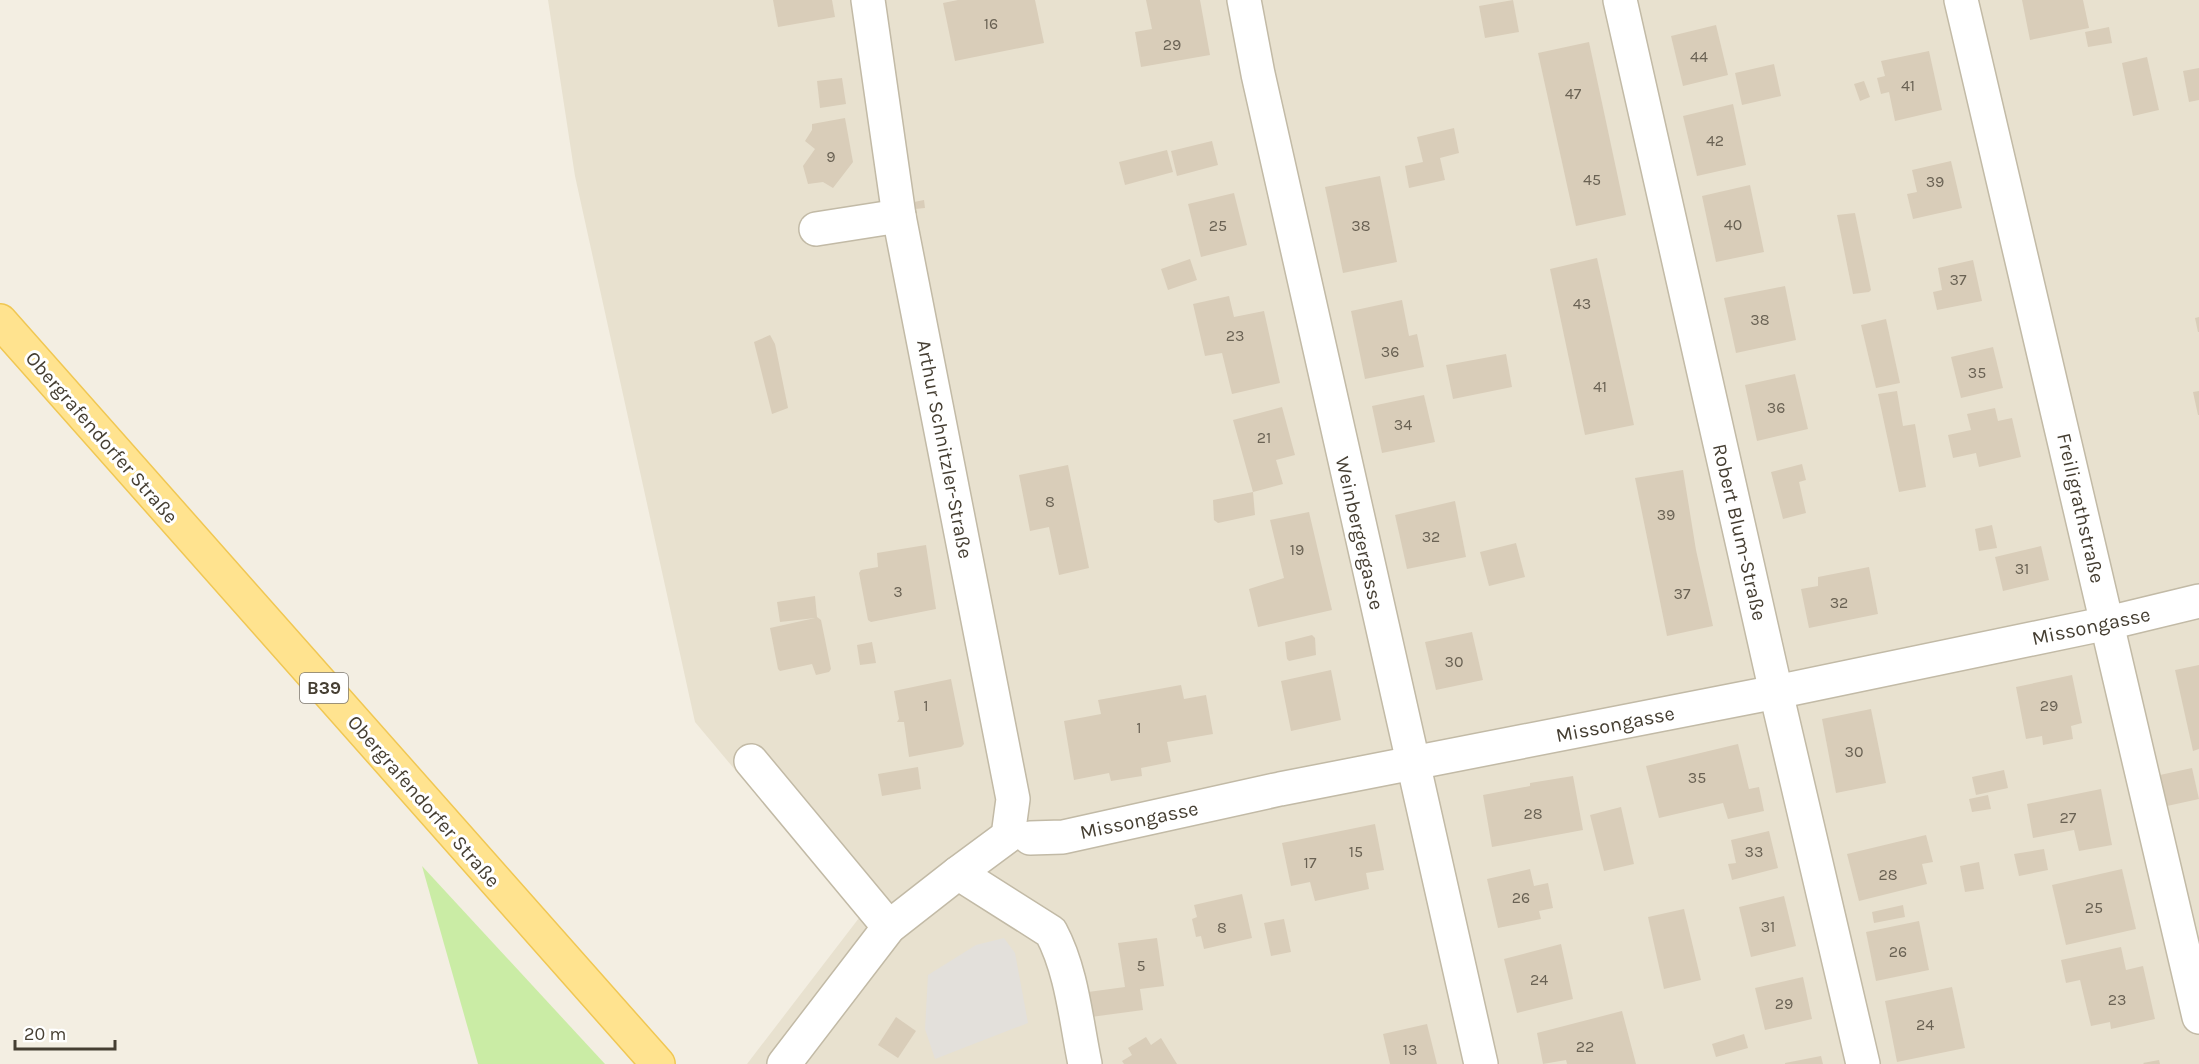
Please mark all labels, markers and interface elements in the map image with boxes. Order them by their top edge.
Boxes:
house number: 16 [984,14,998,33]
house number: 29 [1163,35,1181,54]
house number: 44 [1690,47,1708,66]
house number: 41 [1901,76,1915,95]
house number: 47 [1565,84,1582,103]
house number: 42 [1706,131,1724,150]
house number: 9 [826,147,836,166]
house number: 45 [1583,170,1601,189]
house number: 39 [1926,172,1944,191]
house number: 40 [1724,215,1742,234]
house number: 25 [1209,216,1227,235]
house number: 38 [1351,216,1371,235]
house number: 37 [1950,270,1967,289]
house number: 43 [1573,294,1591,313]
house number: 38 [1750,310,1770,329]
house number: 23 [1226,326,1244,345]
street label: Arthur Schnitzler-Straße [912,338,977,560]
house number: 36 [1381,342,1399,361]
street label: Obergrafendorfer Straße [21,347,183,528]
house number: 35 [1968,363,1986,382]
house number: 41 [1593,377,1607,396]
house number: 36 [1767,398,1785,417]
house number: 34 [1394,415,1412,434]
house number: 21 [1257,428,1271,447]
street label: Freiligrathstraße [2052,431,2109,585]
street label: Robert Blum-Straße [1708,441,1771,623]
street label: Weinbergergasse [1331,454,1388,612]
house number: 8 [1045,492,1055,511]
house number: 39 [1657,505,1675,524]
house number: 32 [1422,527,1440,546]
house number: 19 [1290,540,1304,559]
house number: 31 [2015,559,2029,578]
house number: 3 [893,582,903,601]
house number: 37 [1674,584,1691,603]
house number: 32 [1830,593,1848,612]
street label: Missongasse [2030,603,2152,650]
house number: 30 [1445,652,1463,671]
road number: B39 [300,673,348,703]
house number: 1 [923,696,929,715]
house number: 29 [2040,696,2058,715]
street label: Missongasse [1554,702,1676,747]
street label: Obergrafendorfer Straße [343,711,505,892]
house number: 1 [1136,718,1142,737]
house number: 30 [1845,742,1863,761]
house number: 35 [1688,768,1706,787]
street label: Missongasse [1078,797,1200,844]
house number: 28 [1523,804,1543,823]
house number: 27 [2060,808,2077,827]
house number: 15 [1349,842,1363,861]
house number: 33 [1745,842,1763,861]
house number: 17 [1304,853,1317,872]
house number: 28 [1878,865,1898,884]
house number: 26 [1512,888,1530,907]
house number: 25 [2085,898,2103,917]
house number: 31 [1761,917,1775,936]
house number: 8 [1217,918,1227,937]
house number: 26 [1889,942,1907,961]
house number: 5 [1136,956,1146,975]
house number: 24 [1530,970,1548,989]
house number: 23 [2108,990,2126,1009]
house number: 29 [1775,994,1793,1013]
scale bar [15,1013,116,1051]
house number: 24 [1916,1015,1934,1034]
text: 20 m [24,1023,66,1045]
house number: 22 [1576,1037,1594,1056]
house number: 13 [1403,1040,1417,1059]

